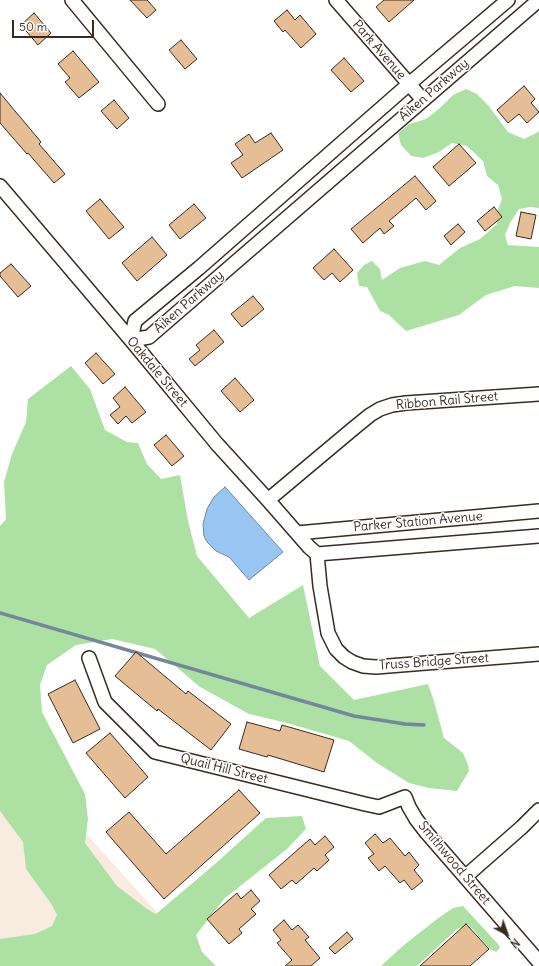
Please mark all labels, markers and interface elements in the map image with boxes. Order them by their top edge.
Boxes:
scale bar [14,12,96,38]
street label: Park Avenue [349,17,409,83]
text: 50 m [19,19,47,34]
street label: Aiken Parkway [396,55,472,125]
street label: Aiken Parkway [151,267,227,337]
street label: Oakdale Street [123,334,191,410]
street label: Ribbon Rail Street [395,389,499,413]
street label: Parker Station Avenue [353,509,483,535]
street label: Truss Bridge Street [379,650,489,674]
street label: Quail Hill Street [179,751,269,787]
street label: Smithwood Street [415,818,493,908]
north arrow [487,914,527,954]
text: N [507,935,522,951]

